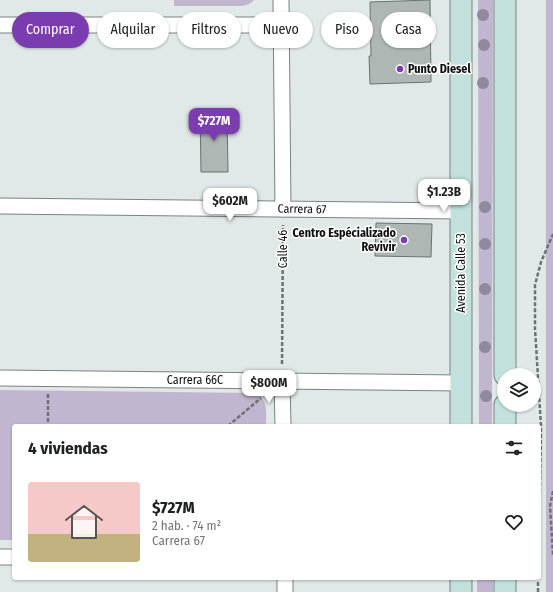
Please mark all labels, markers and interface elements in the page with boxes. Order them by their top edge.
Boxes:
chip: Comprar [12,12,89,48]
chip: Alquilar [97,12,169,48]
chip: Filtros [177,12,241,48]
chip: Nuevo [249,12,313,48]
chip: Piso [321,12,373,48]
chip: Casa [381,12,436,48]
place label: Punto Diesel [408,62,471,76]
marker: Punto Diesel [395,64,405,74]
pin: $727M [186,108,242,142]
text: $727M [198,113,230,128]
pin: $1.23B [411,179,477,213]
text: $1.23B [427,184,461,199]
pin: $602M [202,188,258,222]
text: $602M [212,193,248,208]
street label: Carrera 67 [277,202,327,216]
place label: Centro Espécializado Revivir [293,226,397,254]
street label: Calle 46 [276,230,290,268]
street label: Avenida Calle 53 [454,233,468,313]
marker: Centro Espécializado Revivir [399,235,409,245]
map controls [497,368,541,412]
button: layers [497,368,541,412]
pin: $800M [241,370,297,404]
street label: Carrera 66C [167,373,223,387]
text: $800M [251,375,287,390]
icon: filters [503,437,525,459]
text: 4 viviendas [28,438,108,459]
text: $727M [152,497,195,518]
icon: home [60,498,108,546]
icon: heart [503,511,525,533]
text: 2 hab. · 74 m² [152,518,221,533]
text: Carrera 67 [152,533,205,548]

